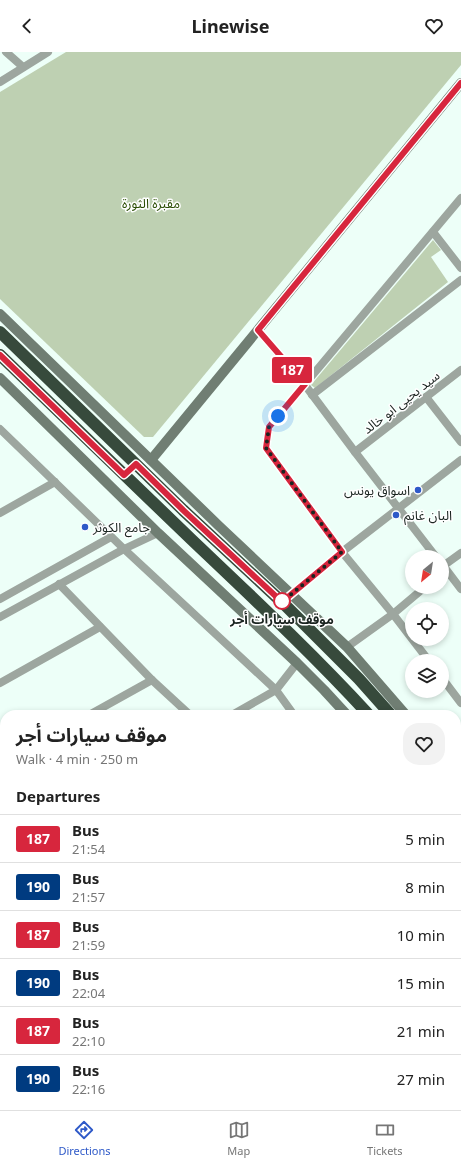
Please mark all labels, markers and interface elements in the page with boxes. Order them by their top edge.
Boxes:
text: Linewise [191,14,270,38]
icon: back [16,15,38,37]
icon: heart [423,15,445,37]
park label: مقبرة الثورة [122,194,180,212]
line badge: 187 [269,357,315,383]
text: 187 [280,360,304,379]
street label: سيد يحيى ابو خالد [359,366,443,438]
your location [268,406,288,426]
place label: اسواق يونس [344,481,410,499]
marker: اسواق يونس [413,485,423,495]
place label: البان غانم [404,506,452,526]
marker: البان غانم [391,510,401,520]
place label: جامع الكوثر [92,518,150,538]
marker: جامع الكوثر [80,522,90,532]
north arrow [405,550,449,594]
map controls [405,550,449,698]
marker: موقف سيارات أجر [273,592,291,610]
button: locate [405,602,449,646]
place label: موقف سيارات أجر [229,610,334,628]
button: layers [405,654,449,698]
text: موقف سيارات أجر [16,722,167,748]
button: heart [403,723,445,765]
text: Walk · 4 min · 250 m [16,750,138,768]
text: Departures [16,786,100,806]
text: Bus [72,820,99,840]
text: 187 [26,829,50,848]
text: 5 min [405,829,445,849]
text: 21:54 [72,840,105,858]
text: Bus [72,868,99,888]
text: 190 [26,877,50,896]
text: 8 min [405,877,445,897]
text: 21:57 [72,888,105,906]
text: Bus [72,916,99,936]
text: 187 [26,925,50,944]
text: 10 min [397,925,445,945]
text: 21:59 [72,936,105,954]
text: Bus [72,964,99,984]
text: 190 [26,973,50,992]
text: 15 min [397,973,445,993]
text: 22:04 [72,984,105,1002]
text: Bus [72,1012,99,1032]
text: 187 [26,1021,50,1040]
text: 21 min [397,1021,445,1041]
text: 22:10 [72,1032,105,1050]
text: Bus [72,1060,99,1080]
text: 190 [26,1069,50,1088]
text: 27 min [397,1069,445,1089]
text: 22:16 [72,1080,105,1098]
tab: Directions [58,1119,111,1158]
tab: Map [227,1119,250,1158]
tab: Tickets [367,1119,403,1158]

